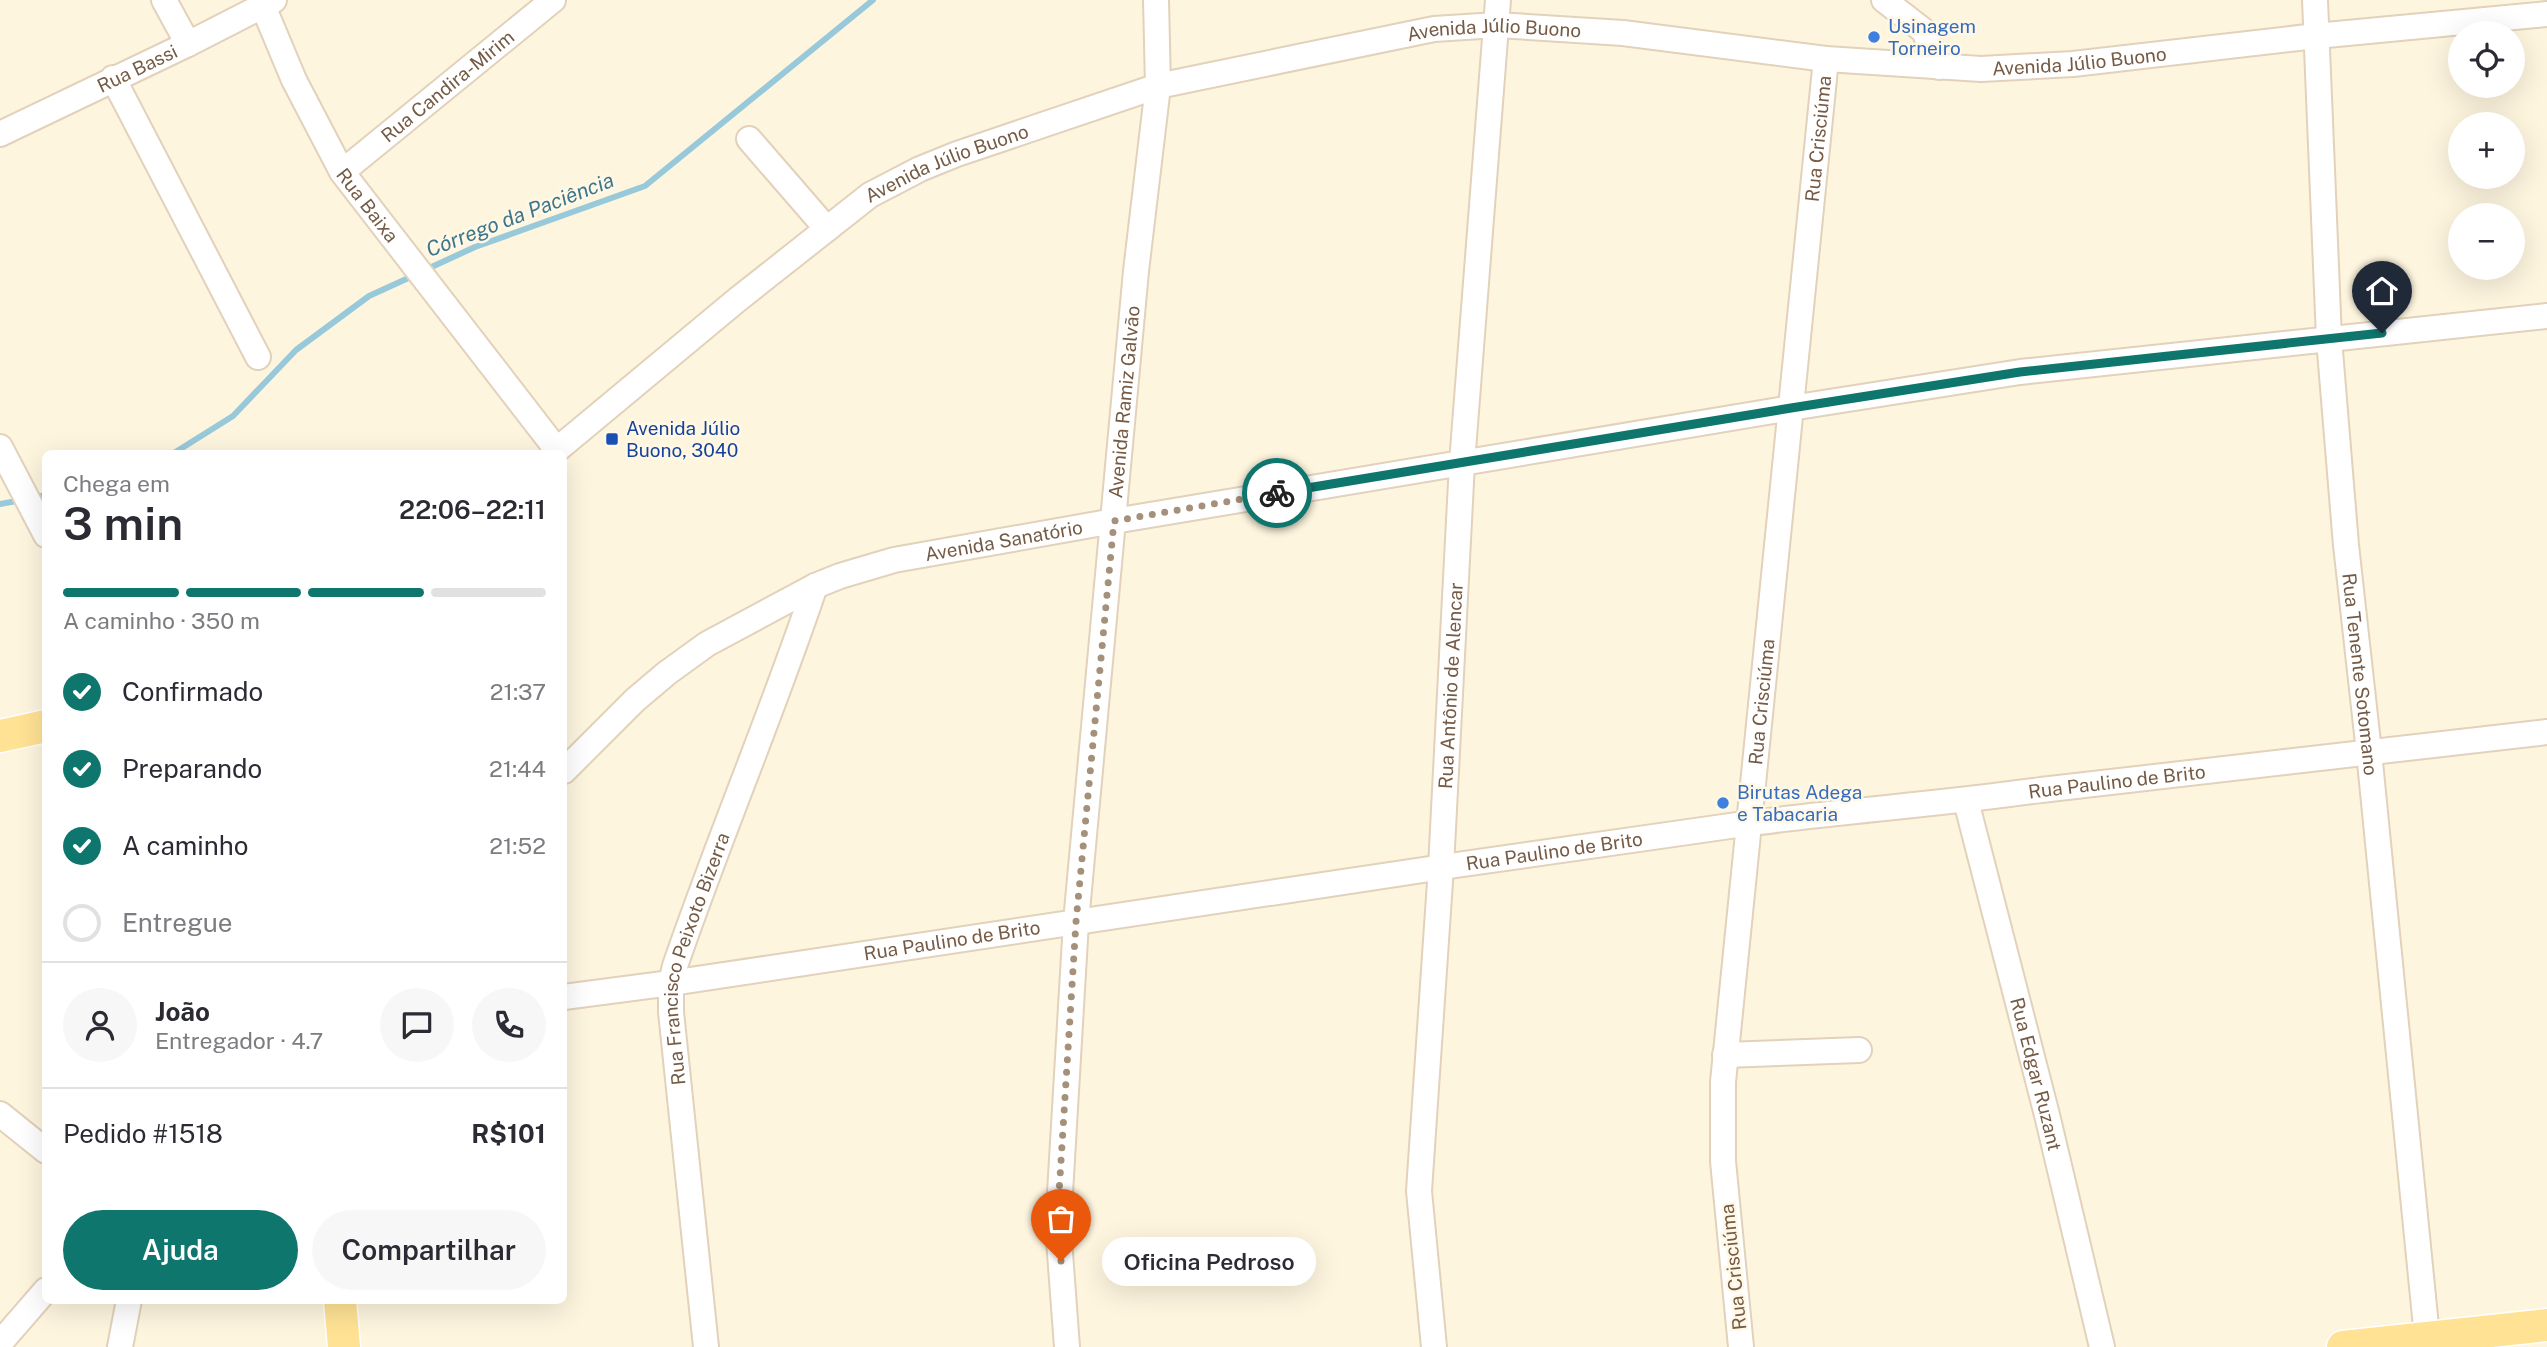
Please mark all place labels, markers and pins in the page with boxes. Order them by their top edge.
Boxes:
place label: Usinagem Torneiro [1888,15,1976,59]
marker: Usinagem Torneiro [1866,29,1882,45]
pin [2352,261,2412,333]
place label: Avenida Júlio Buono, 3040 [626,417,740,461]
marker: Avenida Júlio Buono, 3040 [604,431,620,447]
place label: Birutas Adega e Tabacaria [1737,781,1862,825]
marker: Birutas Adega e Tabacaria [1715,795,1731,811]
pin [1031,1189,1091,1261]
callout: Oficina Pedroso [1103,1236,1316,1286]

